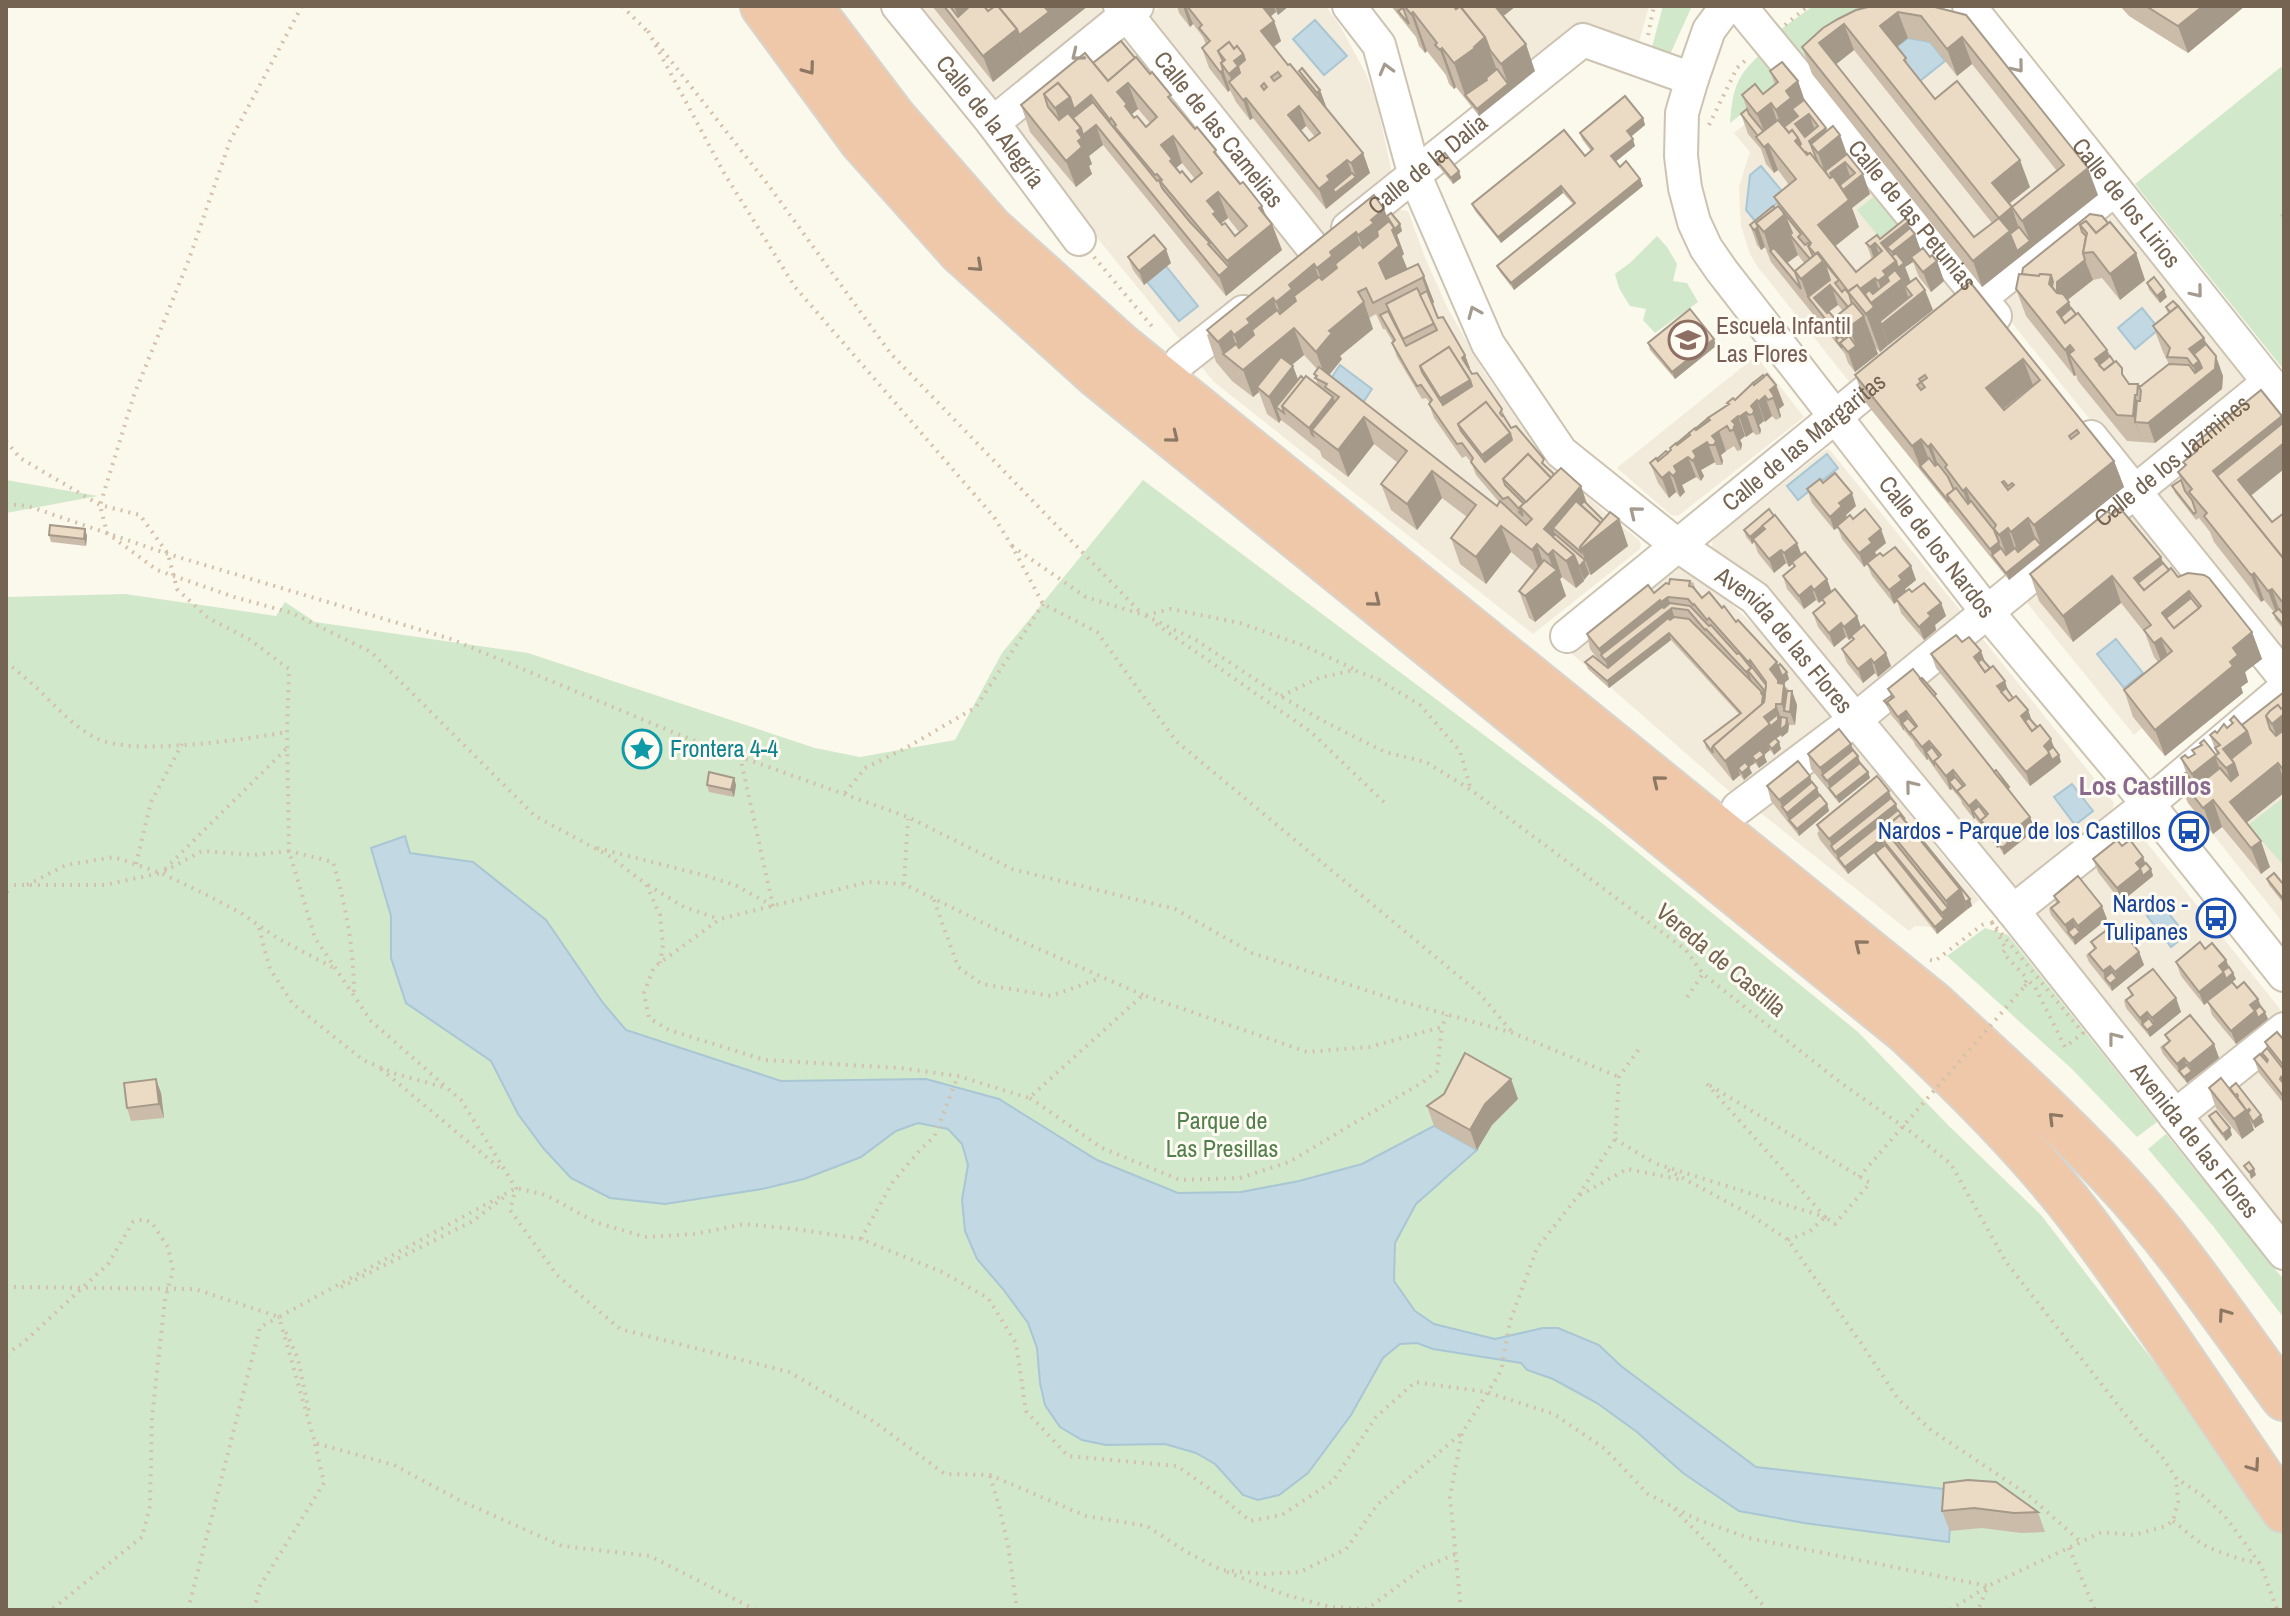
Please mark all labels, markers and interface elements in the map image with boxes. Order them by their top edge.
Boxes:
street label: Calle de las Camelias [1147,44,1292,214]
one-way arrow [1072,45,1086,60]
street label: Calle de la Alegría [929,48,1053,194]
one-way arrow [2008,58,2022,73]
one-way arrow [799,60,814,74]
one-way arrow [1378,62,1395,76]
street label: Calle de la Dalia [1361,106,1493,221]
street label: Calle de los Lirios [2065,131,2189,274]
street label: Calle de las Petunias [1841,133,1984,297]
one-way arrow [968,257,983,271]
one-way arrow [2187,283,2202,297]
one-way arrow [1468,306,1484,321]
place label: Escuela Infantil Las Flores [1716,309,1851,369]
school or university icon: Escuela Infantil Las Flores [1667,319,1709,361]
street label: Calle de las Margaritas [1715,365,1892,518]
street label: Calle de los Jazmines [2087,387,2256,533]
one-way arrow [1164,427,1178,442]
street label: Calle de los Nardos [1872,469,2003,624]
one-way arrow [1629,507,1644,521]
street label: Avenida de las Flores [1709,558,1861,720]
one-way arrow [1366,591,1380,606]
place icon: Frontera 4-4 [621,728,663,770]
place label: Frontera 4-4 [670,732,778,764]
district label: Los Castillos [2079,768,2211,803]
one-way arrow [1653,776,1667,791]
one-way arrow [1906,780,1920,795]
bus stop icon: Nardos - Parque de los Castillos [2168,810,2210,852]
place label: Nardos - Parque de los Castillos [1878,814,2161,846]
place label: Nardos - Tulipanes [2103,887,2188,947]
street label: Vereda de Castilla [1650,895,1794,1023]
bus stop icon: Nardos - Tulipanes [2195,897,2237,939]
one-way arrow [1855,940,1869,955]
one-way arrow [2109,1033,2124,1047]
street label: Avenida de las Flores [2123,1055,2267,1224]
park label: Parque de Las Presillas [1166,1104,1278,1164]
one-way arrow [2049,1113,2063,1127]
one-way arrow [2219,1309,2234,1323]
one-way arrow [2244,1458,2259,1472]

